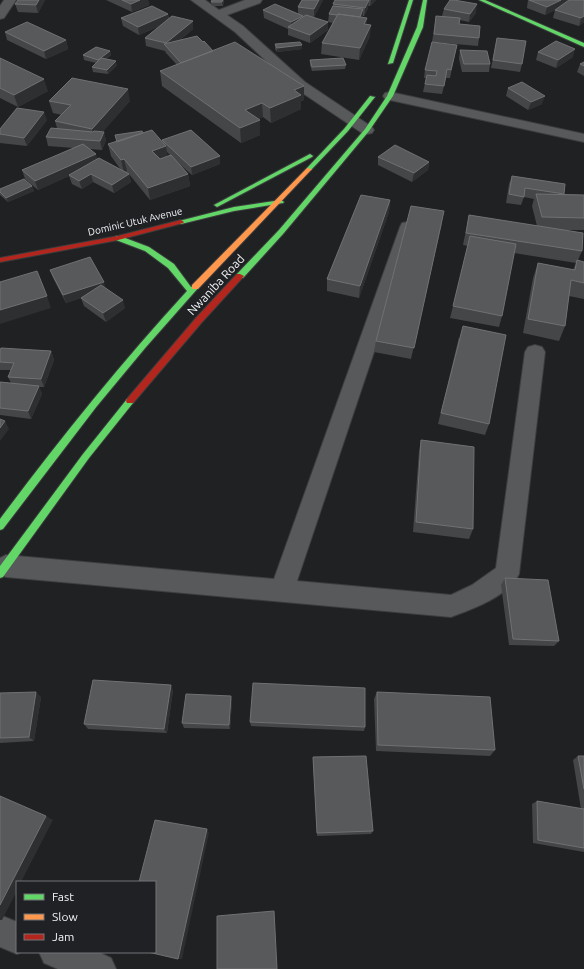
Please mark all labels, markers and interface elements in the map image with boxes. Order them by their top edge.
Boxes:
street label: Dominic Utuk Avenue [87,205,183,238]
street label: Nwaniba Road [184,252,247,317]
legend [16,881,156,953]
text: Fast [52,890,74,903]
text: Slow [52,910,78,923]
text: Jam [52,930,74,943]

